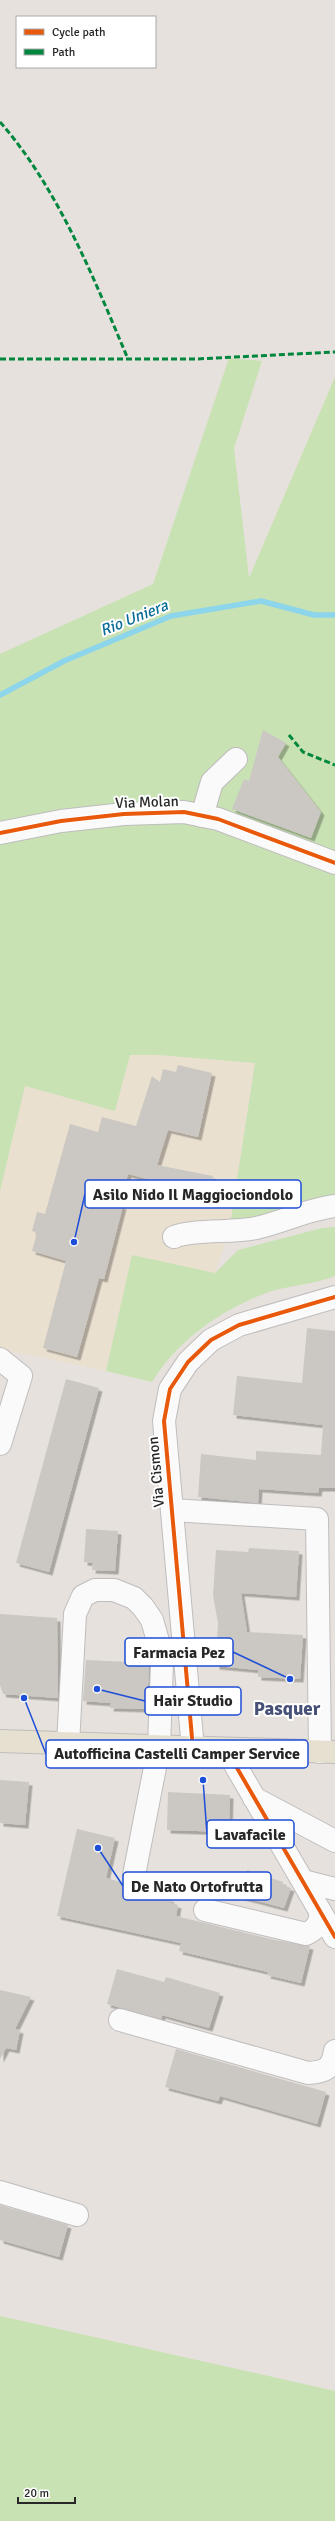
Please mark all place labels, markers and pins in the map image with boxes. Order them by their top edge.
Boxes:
callout: Asilo Nido Il Maggiociondolo [85,1180,301,1208]
callout: Farmacia Pez [125,1638,233,1666]
callout: Hair Studio [145,1687,241,1715]
callout: Autofficina Castelli Camper Service [46,1740,308,1768]
callout: Lavafacile [207,1820,294,1848]
callout: De Nato Ortofrutta [123,1872,271,1900]

